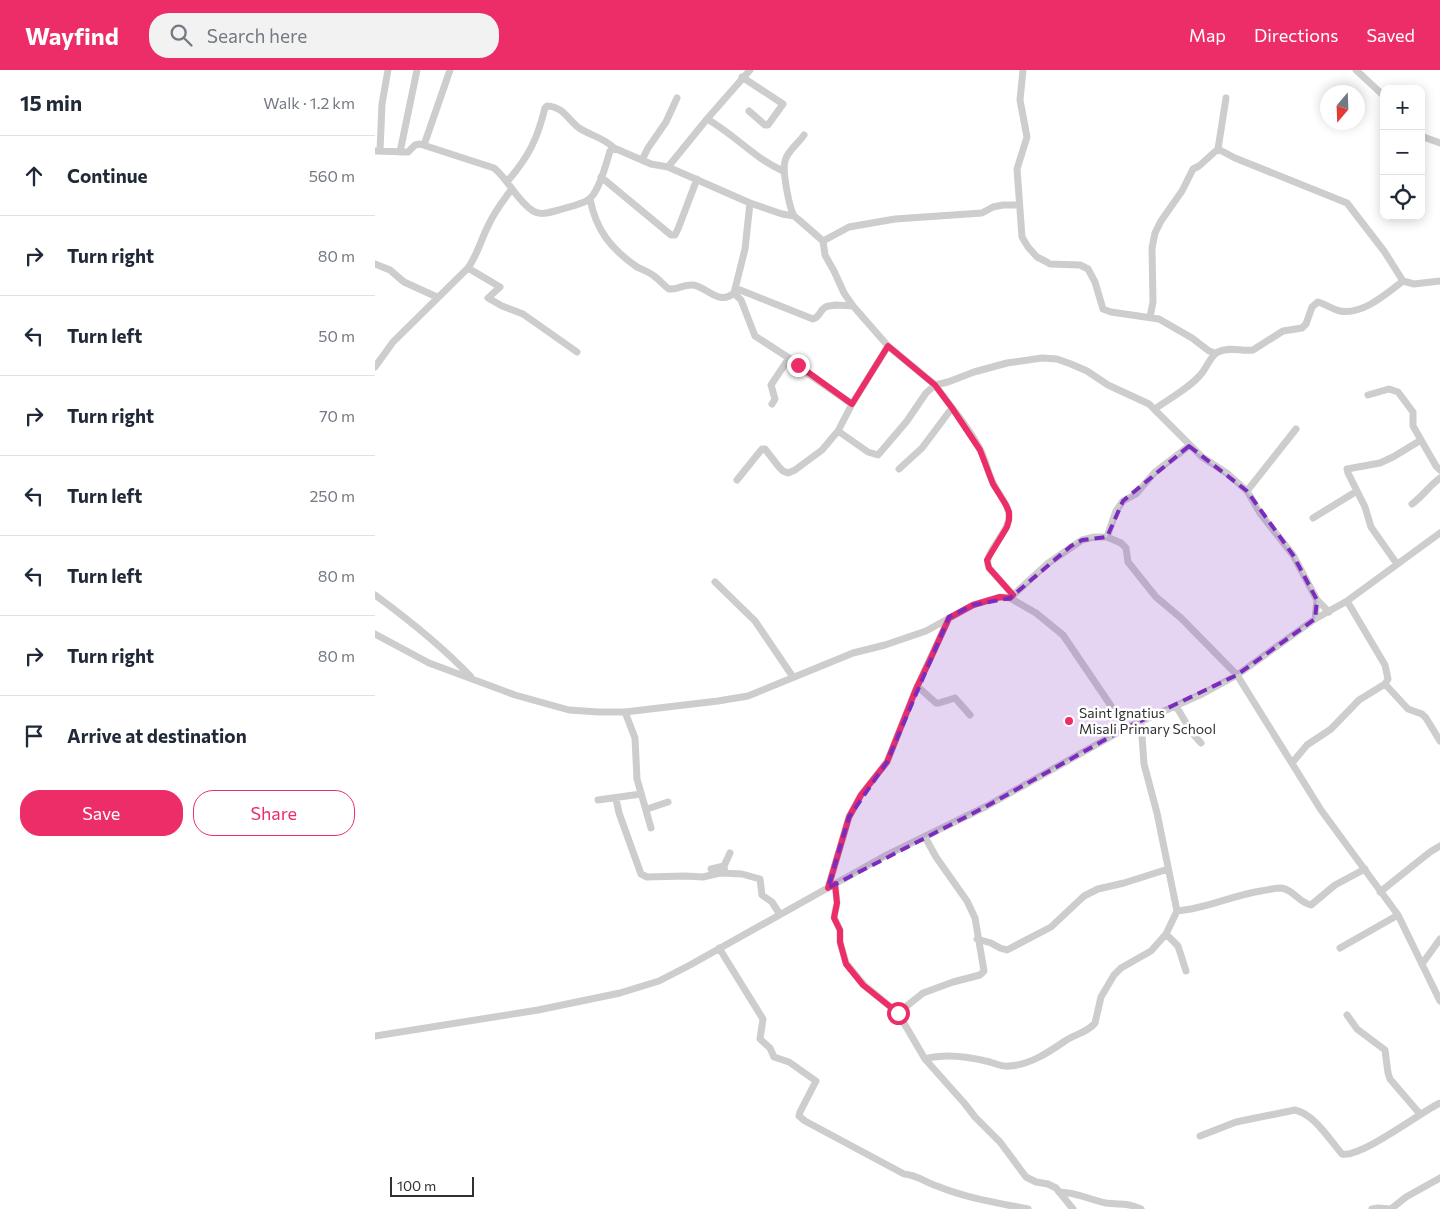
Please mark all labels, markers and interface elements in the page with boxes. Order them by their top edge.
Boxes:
search box [149,13,499,58]
text: Wayfind [25,21,119,50]
icon: search [167,21,195,49]
text: Search here [207,24,307,47]
text: Map [1189,24,1226,46]
text: Directions [1254,24,1338,46]
text: Saved [1366,24,1415,46]
north arrow [1320,85,1365,130]
map controls [1380,85,1425,220]
button: + [1380,85,1425,130]
text: 15 min [20,90,82,115]
text: Walk · 1.2 km [263,93,355,112]
button: − [1380,130,1425,175]
icon: ahead [20,162,48,190]
text: Continue [67,164,147,187]
text: 560 m [309,166,355,185]
button: locate [1380,175,1425,220]
icon: right [20,242,48,270]
text: Turn right [67,244,154,267]
text: 80 m [318,246,355,265]
icon: left [20,322,48,350]
text: Turn left [67,324,142,347]
text: 50 m [318,326,355,345]
route end [787,354,810,377]
icon: right [20,402,48,430]
text: Turn right [67,404,154,427]
text: 70 m [319,406,355,425]
icon: left [20,482,48,510]
text: Turn left [67,484,142,507]
text: 250 m [309,486,355,505]
icon: left [20,562,48,590]
text: Turn left [67,564,142,587]
text: 80 m [318,566,355,585]
icon: right [20,642,48,670]
text: Turn right [67,644,154,667]
text: 80 m [318,646,355,665]
place label: Saint Ignatius Misali Primary School [1079,704,1216,737]
marker: Saint Ignatius Misali Primary School [1063,715,1075,727]
icon: arrive [20,722,48,750]
text: Arrive at destination [67,724,247,747]
button: Save [20,790,183,836]
button: Share [193,790,355,836]
route start [887,1002,910,1025]
scale bar [390,1174,474,1197]
text: 100 m [397,1177,436,1194]

